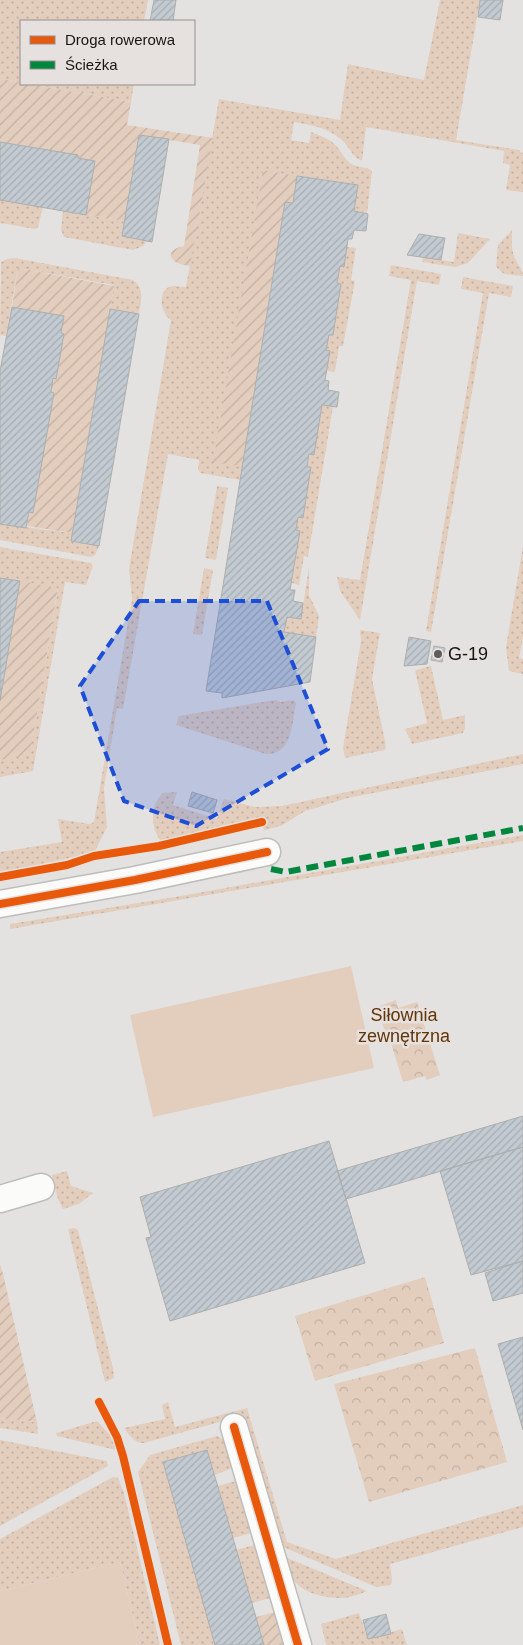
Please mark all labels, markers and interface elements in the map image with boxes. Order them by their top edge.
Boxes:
legend [20,20,195,85]
text: Droga rowerowa [65,31,176,48]
text: Ścieżka [65,56,118,73]
place label: G-19 [448,644,488,664]
marker: G-19 [432,648,444,660]
park label: Siłownia zewnętrzna [358,1005,451,1046]

